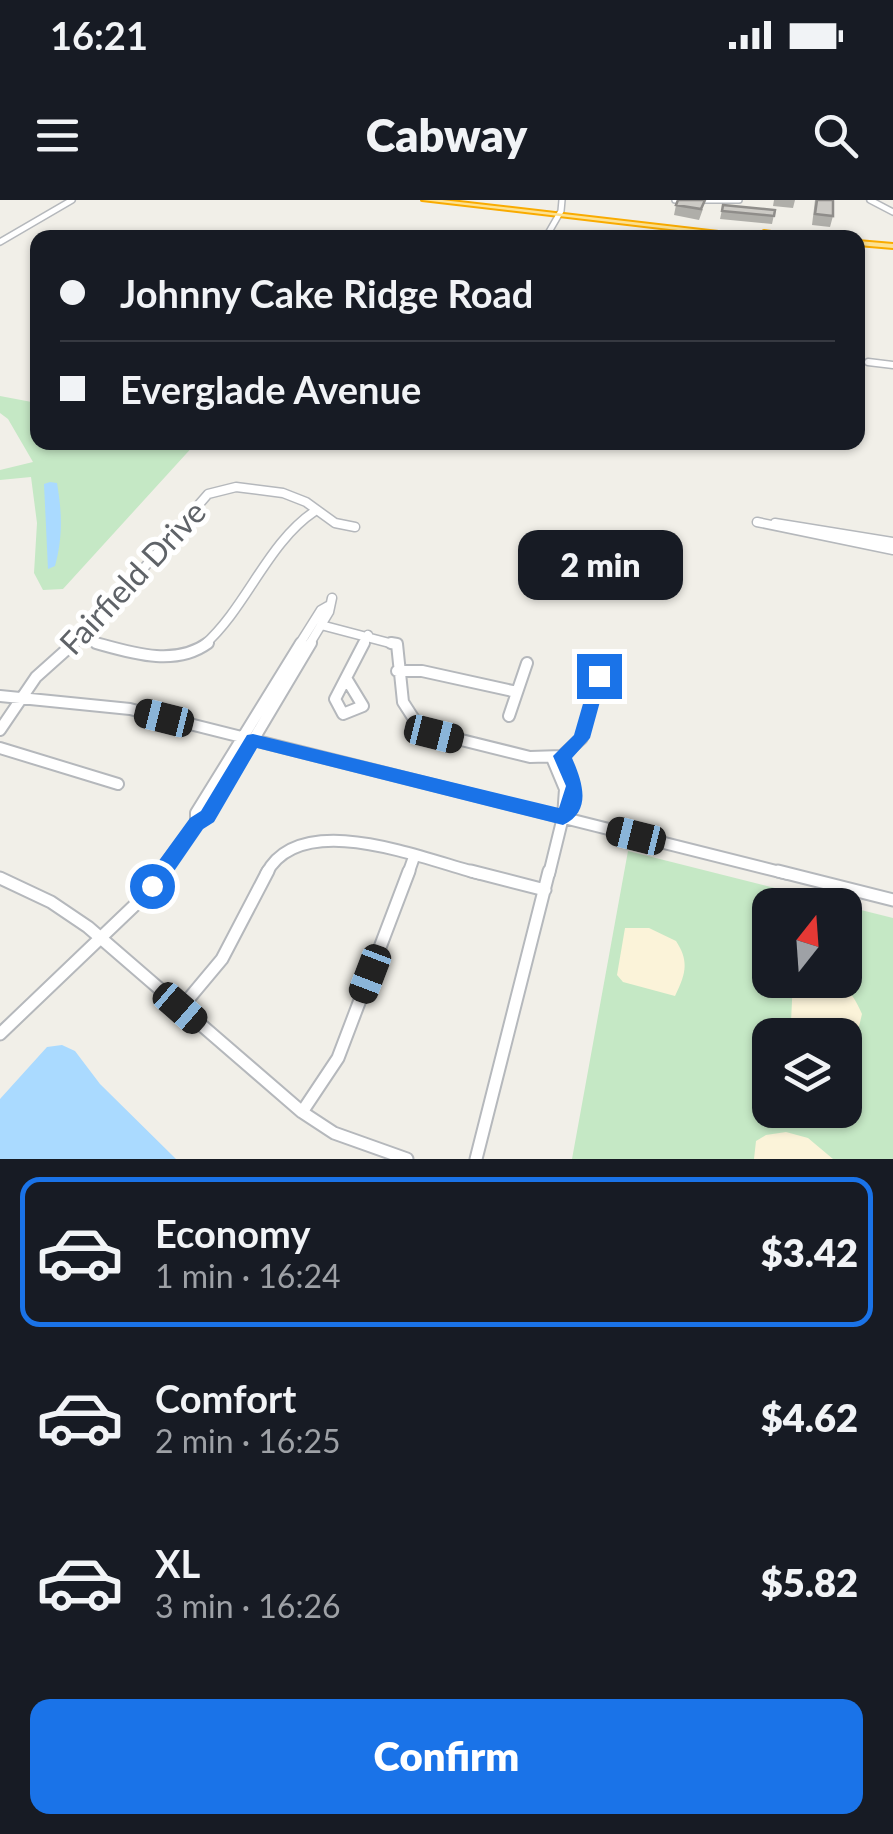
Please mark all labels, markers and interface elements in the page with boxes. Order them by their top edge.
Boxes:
text: 16:21 [50,12,148,58]
icon: menu [30,108,85,163]
text: Cabway [366,108,527,162]
icon: search [808,108,863,163]
text: Johnny Cake Ridge Road [120,270,533,316]
text: Everglade Avenue [120,366,421,412]
street label: Fairfield Drive [51,492,213,662]
callout: 2 min [516,531,682,601]
text: 2 min [561,545,640,584]
route end [577,654,622,699]
car [131,696,197,740]
car [401,712,467,756]
car [603,814,669,858]
route start [130,864,175,909]
north arrow [752,888,862,998]
map controls [752,888,862,1128]
car [345,941,395,1007]
car [148,977,212,1039]
button: layers [752,1018,862,1128]
icon: car [35,1207,125,1297]
text: Economy [155,1210,310,1256]
text: $3.42 [761,1229,858,1275]
text: 1 min · 16:24 [155,1256,341,1295]
icon: car [35,1372,125,1462]
text: Comfort [155,1375,296,1421]
text: $4.62 [761,1394,858,1440]
text: 2 min · 16:25 [155,1421,341,1460]
icon: car [35,1537,125,1627]
text: XL [155,1540,200,1586]
text: $5.82 [761,1559,858,1605]
text: 3 min · 16:26 [155,1586,341,1625]
button: Confirm [30,1699,863,1814]

